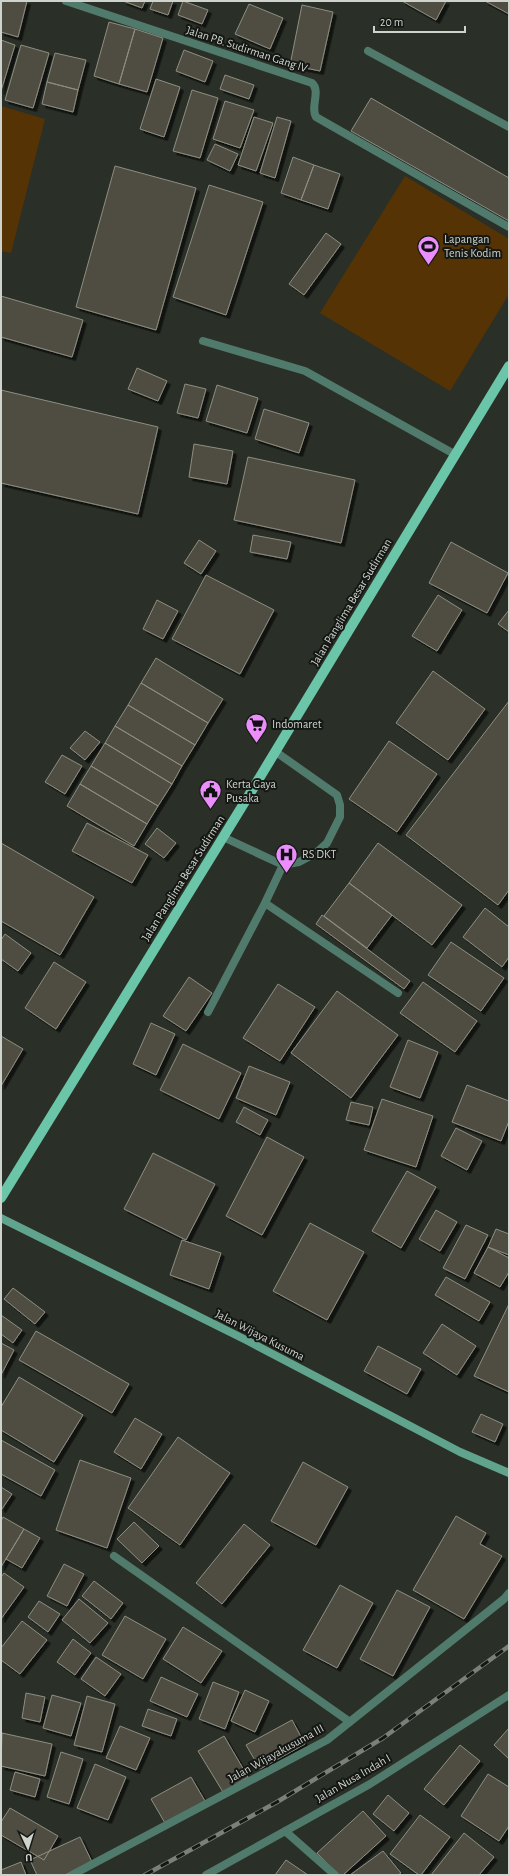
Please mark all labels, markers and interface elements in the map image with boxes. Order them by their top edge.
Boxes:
scale bar [374,8,465,34]
text: 20 m [380,16,403,28]
street label: Jalan PB. Sudirman Gang IV [185,24,309,74]
sports icon: Lapangan Tenis Kodim [416,233,442,266]
place label: Lapangan Tenis Kodim [444,233,501,259]
street label: Jalan Panglima Besar Sudirman [308,537,394,667]
supermarket icon: Indomaret [244,711,270,744]
place label: Indomaret [272,718,322,730]
public building icon: Kerta Gaya Pusaka [197,778,223,811]
place label: Kerta Gaya Pusaka [226,778,276,804]
street label: Jalan Panglima Besar Sudirman [139,813,227,943]
hospital icon: RS DKT [273,841,299,874]
place label: RS DKT [302,848,336,860]
street label: Jalan Wijaya Kusuma [213,1307,307,1364]
street label: Jalan Wijayakusuma III [226,1722,326,1785]
street label: Jalan Nusa Indah I [314,1752,392,1804]
north arrow [8,1828,48,1868]
text: U [25,1852,33,1863]

